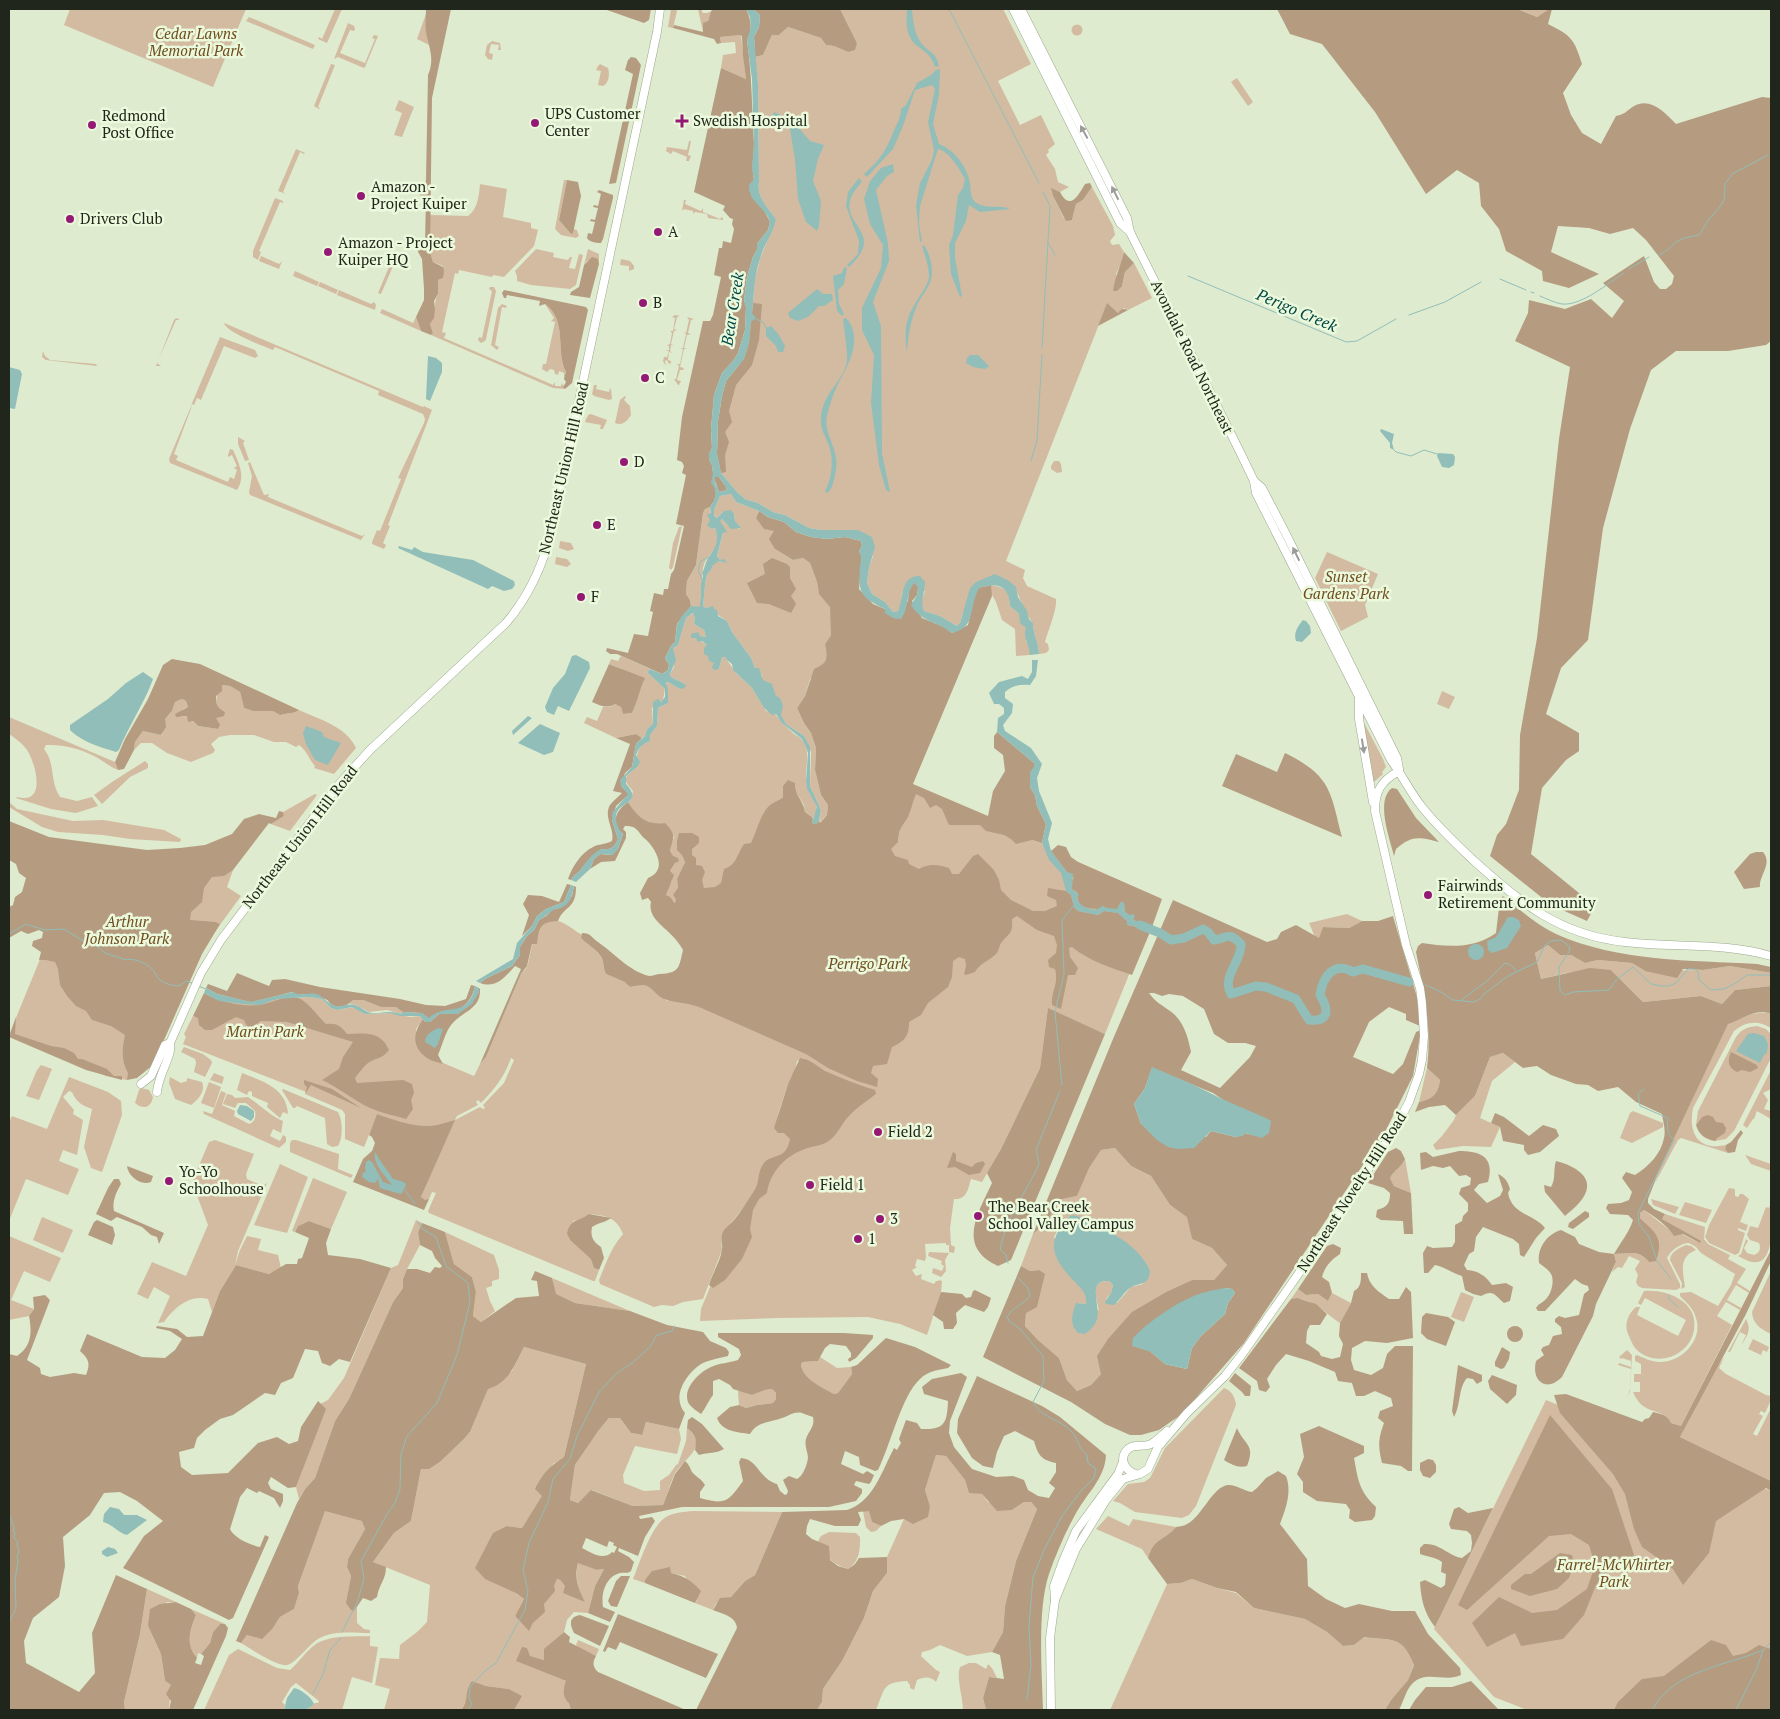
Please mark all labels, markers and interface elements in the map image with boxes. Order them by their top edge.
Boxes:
park label: Cedar Lawns Memorial Park [148,23,244,60]
place label: UPS Customer Center [545,103,641,140]
place label: Redmond Post Office [102,105,174,142]
place label: Swedish Hospital [693,110,807,130]
marker: Swedish Hospital [675,114,689,128]
marker: UPS Customer Center [529,117,541,129]
marker: Redmond Post Office [86,119,98,131]
one-way arrow [1079,125,1088,139]
place label: Amazon - Project Kuiper [371,176,467,213]
one-way arrow [1111,186,1119,201]
marker: Amazon - Project Kuiper [355,190,367,202]
place label: Drivers Club [80,208,163,228]
marker: Drivers Club [64,213,76,225]
place label: A [668,221,679,241]
marker: A [652,226,664,238]
place label: Amazon - Project Kuiper HQ [338,232,453,269]
marker: Amazon - Project Kuiper HQ [322,246,334,258]
water label: Bear Creek [715,270,749,348]
street label: Avondale Road Northeast [1147,276,1239,437]
water label: Perigo Creek [1252,283,1341,337]
place label: B [653,292,662,312]
marker: B [637,297,649,309]
place label: C [655,367,665,387]
marker: C [639,372,651,384]
street label: Northeast Union Hill Road [533,380,593,556]
place label: D [634,451,645,471]
marker: D [618,456,630,468]
place label: E [607,514,616,534]
marker: E [591,519,603,531]
one-way arrow [1292,547,1300,561]
park label: Sunset Gardens Park [1303,566,1390,603]
place label: F [591,586,599,606]
marker: F [575,591,587,603]
one-way arrow [1359,738,1367,754]
street label: Northeast Union Hill Road [237,761,361,912]
place label: Fairwinds Retirement Community [1438,875,1596,912]
marker: Fairwinds Retirement Community [1422,889,1434,901]
park label: Arthur Johnson Park [84,911,170,948]
park label: Perrigo Park [827,953,908,973]
park label: Martin Park [225,1021,304,1041]
street label: Northeast Novelty Hill Road [1292,1108,1410,1275]
place label: Field 2 [888,1121,933,1141]
marker: Field 2 [872,1126,884,1138]
place label: Yo-Yo Schoolhouse [179,1161,264,1198]
place label: Field 1 [820,1174,865,1194]
marker: Yo-Yo Schoolhouse [163,1175,175,1187]
marker: Field 1 [804,1179,816,1191]
place label: The Bear Creek School Valley Campus [988,1196,1134,1233]
place label: 3 [890,1208,898,1228]
marker: The Bear Creek School Valley Campus [972,1210,984,1222]
marker: 3 [874,1213,886,1225]
place label: 1 [868,1228,876,1248]
marker: 1 [852,1233,864,1245]
park label: Farrel-McWhirter Park [1556,1554,1672,1591]

